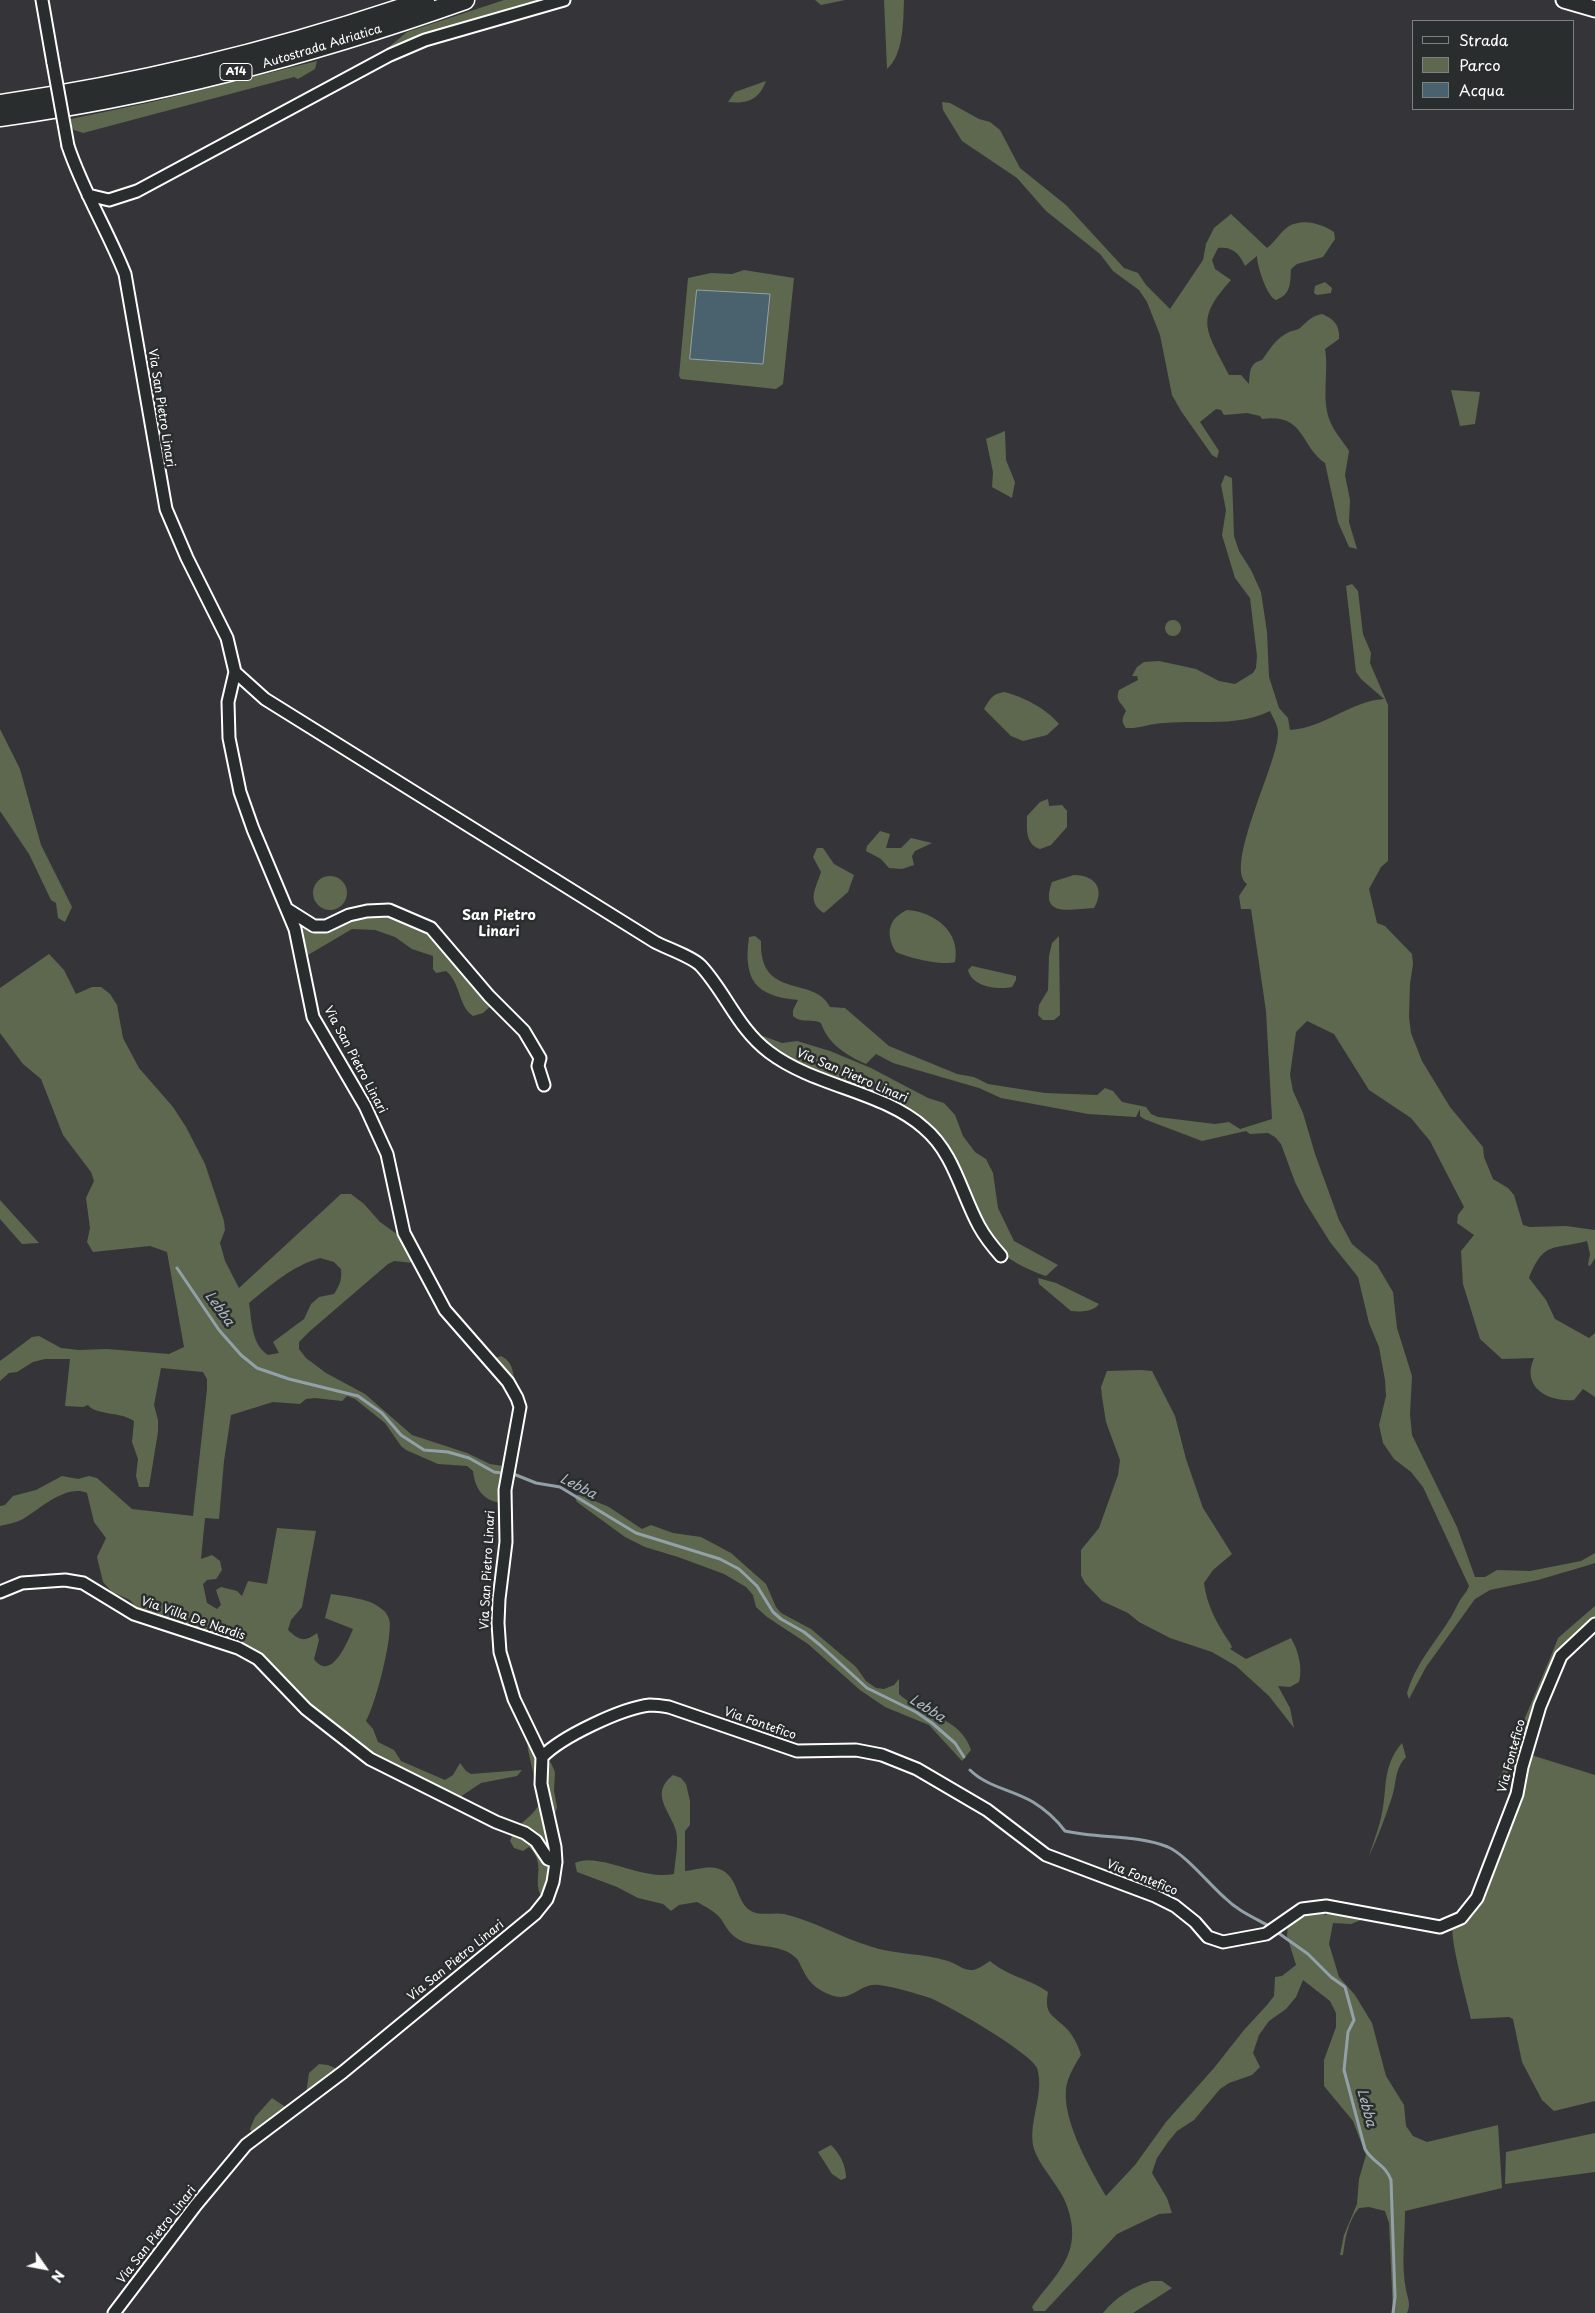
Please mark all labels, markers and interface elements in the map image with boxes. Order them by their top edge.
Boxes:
legend [1412,20,1575,110]
street label: Autostrada Adriatica [261,22,383,72]
text: Strada [1459,28,1508,51]
text: Parco [1459,53,1501,76]
road number: A14 [220,64,252,80]
text: Acqua [1459,78,1504,101]
street label: Via San Pietro Linari [145,348,177,468]
district label: San Pietro Linari [462,908,536,940]
street label: Via San Pietro Linari [321,1004,389,1116]
street label: Via San Pietro Linari [794,1046,910,1106]
water label: Lebba [201,1288,237,1330]
water label: Lebba [557,1471,599,1503]
street label: Via San Pietro Linari [478,1510,498,1630]
street label: Via Villa De Nardis [139,1594,247,1644]
water label: Lebba [906,1692,948,1726]
street label: Via Fontefico [722,1705,798,1743]
street label: Via Fontefico [1495,1718,1529,1794]
street label: Via Fontefico [1104,1857,1180,1899]
street label: Via San Pietro Linari [405,1918,507,2004]
water label: Lebba [1353,2087,1379,2129]
street label: Via San Pietro Linari [114,2183,200,2287]
north arrow [20,2243,70,2293]
text: N [46,2266,70,2287]

